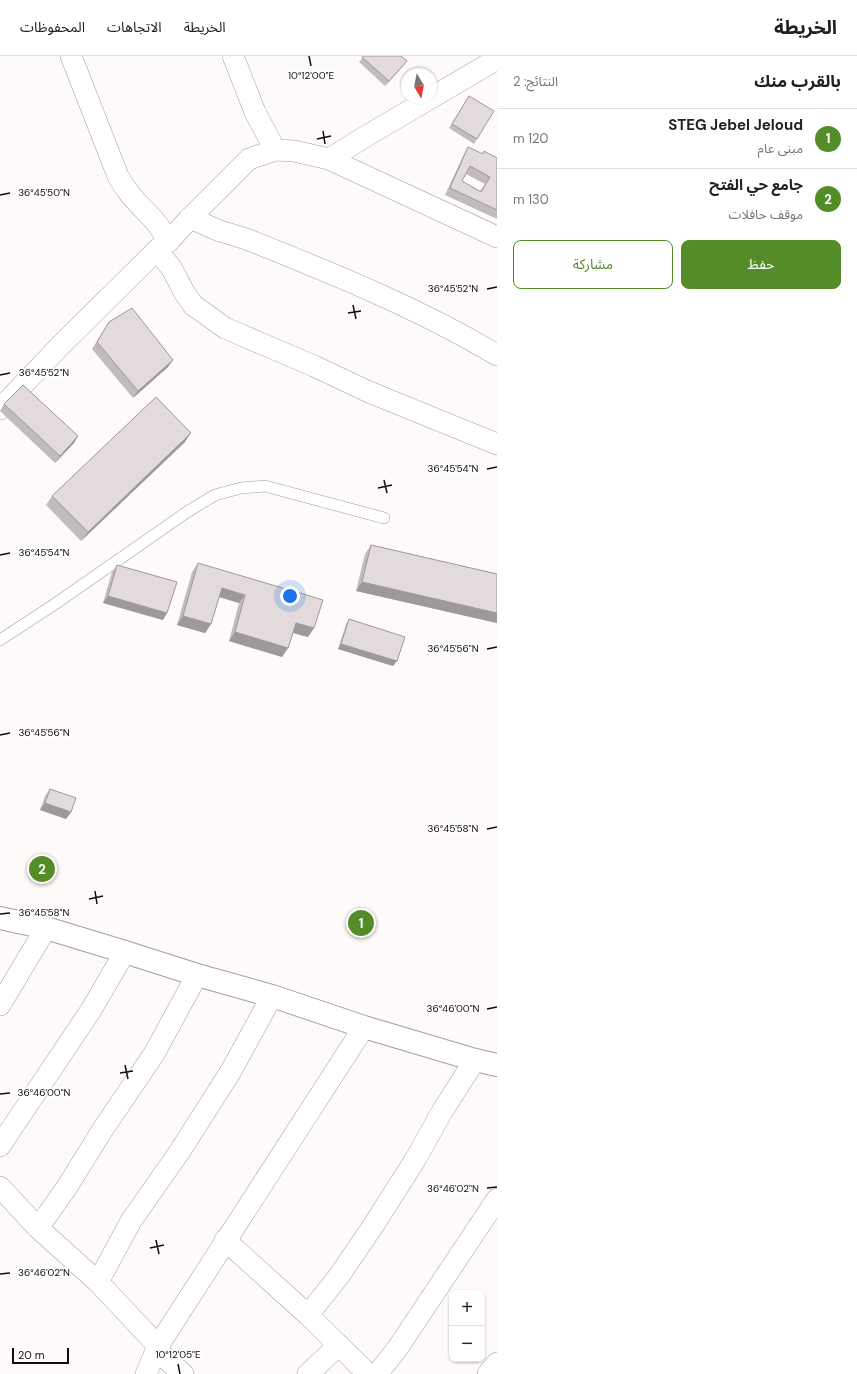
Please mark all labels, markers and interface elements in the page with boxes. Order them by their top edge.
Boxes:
text: الخريطة [774,15,837,40]
text: المحفوظات [20,18,85,36]
text: الاتجاهات [107,18,162,36]
text: الخريطة [184,18,226,36]
north arrow [401,68,437,104]
text: 10°12'00"E [288,69,334,82]
text: بالقرب منك [754,70,841,92]
text: النتائج: 2 [513,73,558,90]
text: STEG Jebel Jeloud [668,115,803,135]
text: 120 m [513,130,548,147]
text: 1 [826,130,830,147]
text: مبنى عام [758,140,803,157]
text: جامع حي الفتح [709,175,803,195]
text: 36°45'50"N [18,186,70,199]
text: 130 m [513,191,549,208]
text: 2 [824,191,832,208]
text: موقف حافلات [729,206,803,223]
button: مشاركة [513,240,673,289]
button: حفظ [681,240,841,289]
text: 36°45'52"N [428,282,478,295]
text: 36°45'52"N [19,366,69,379]
text: 36°45'54"N [428,462,479,475]
text: 36°45'54"N [19,546,70,559]
your location [280,586,300,606]
text: 36°45'56"N [427,642,479,655]
text: 36°45'56"N [18,726,70,739]
text: 36°45'58"N [428,822,479,835]
pin: 2 [29,854,55,884]
text: 36°45'58"N [19,906,70,919]
pin: 1 [348,908,374,938]
text: 36°46'00"N [426,1002,480,1015]
text: 36°46'00"N [17,1086,71,1099]
text: 36°46'02"N [427,1182,479,1195]
text: 36°46'02"N [18,1266,70,1279]
map controls [449,1290,485,1362]
button: + [449,1290,485,1326]
button: − [449,1326,485,1362]
scale bar [12,1346,69,1365]
text: 20 m [18,1348,44,1362]
text: 10°12'05"E [155,1348,201,1361]

